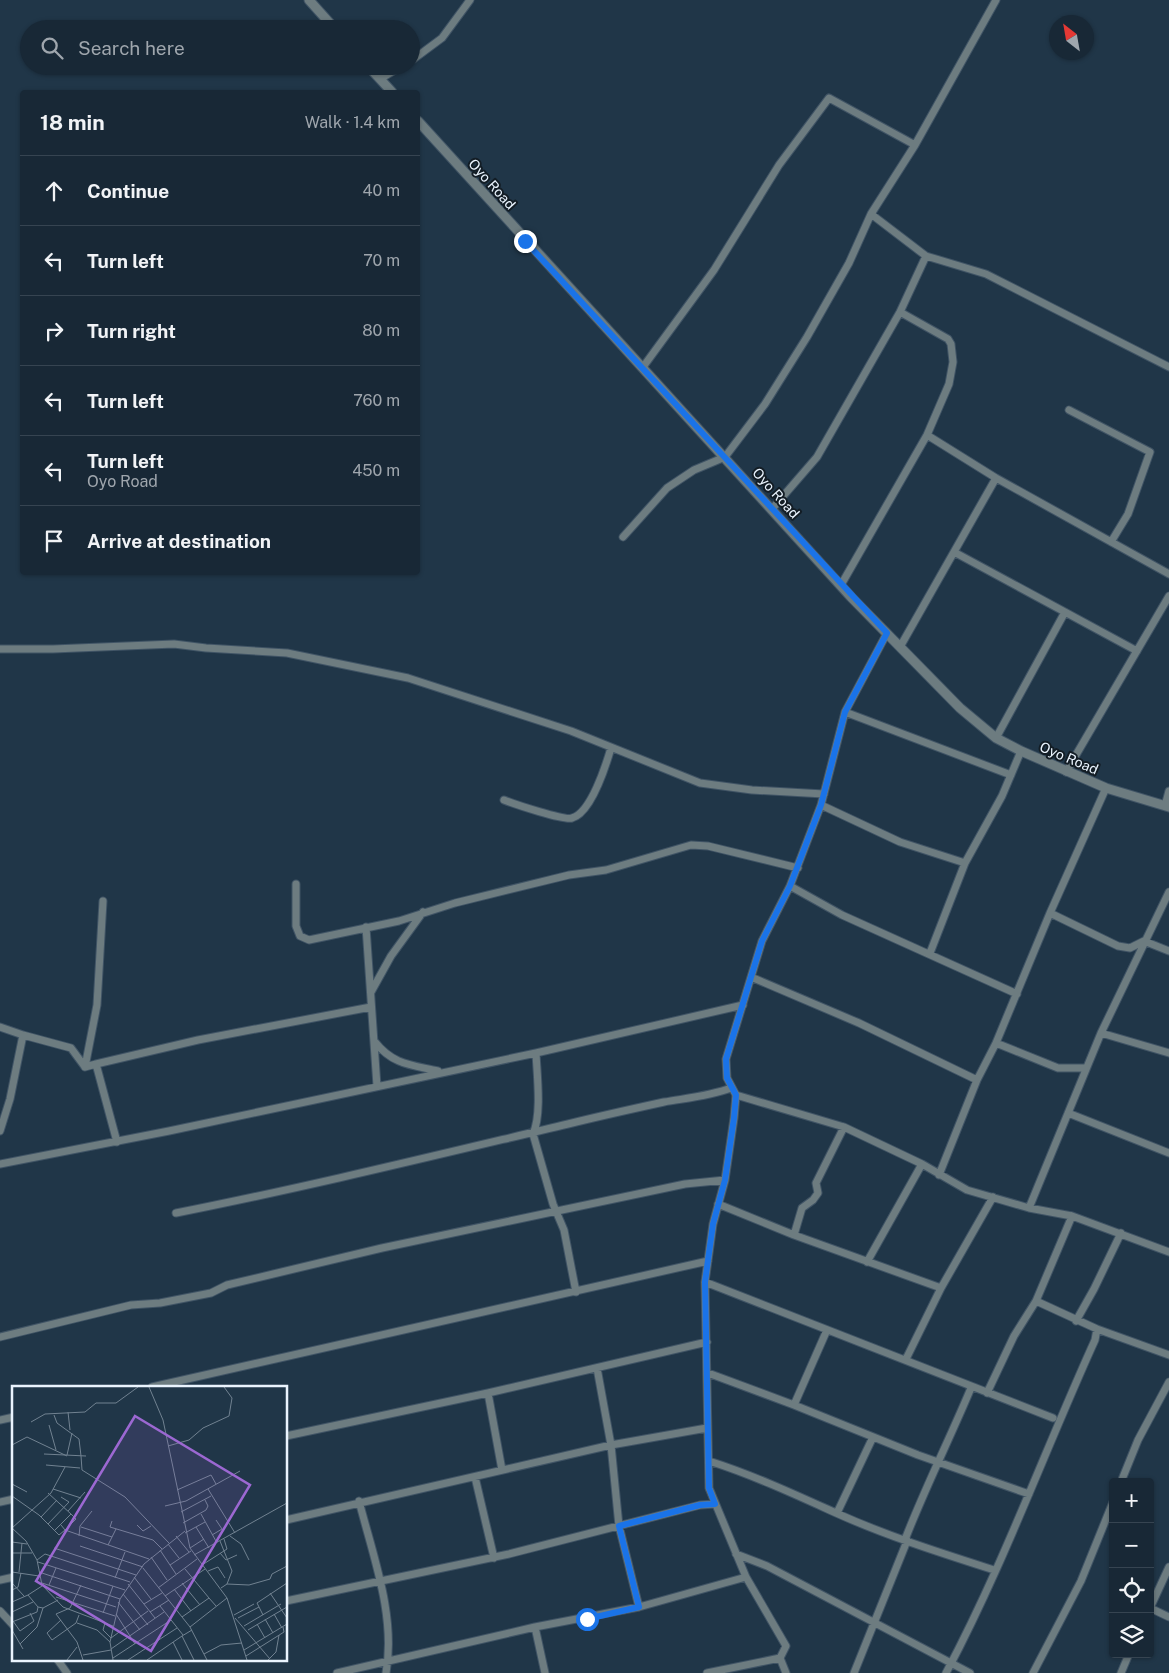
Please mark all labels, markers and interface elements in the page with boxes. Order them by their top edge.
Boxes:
north arrow [1049,15,1094,60]
search box [20,20,420,75]
icon: search [38,34,66,62]
text: Search here [78,37,185,59]
text: 18 min [40,110,105,135]
text: Walk · 1.4 km [305,113,400,132]
street label: Oyo Road [465,156,519,212]
icon: ahead [40,177,68,205]
text: Continue [87,180,169,202]
text: 40 m [362,181,400,200]
route end [514,230,537,253]
icon: left [40,247,68,275]
text: Turn left [87,250,164,272]
text: 70 m [363,251,400,270]
icon: right [40,317,68,345]
text: Turn right [87,320,176,342]
text: 80 m [362,321,400,340]
icon: left [40,387,68,415]
text: Turn left [87,390,164,412]
text: 760 m [353,391,400,410]
text: Turn left [87,450,164,472]
icon: left [40,457,68,485]
text: 450 m [352,461,400,480]
street label: Oyo Road [749,465,803,521]
text: Oyo Road [87,472,158,491]
icon: arrive [40,527,68,555]
text: Arrive at destination [87,530,271,552]
street label: Oyo Road [1037,739,1101,777]
inset map [12,1386,288,1660]
map controls [1109,1478,1154,1658]
button: + [1109,1478,1154,1523]
button: − [1109,1523,1154,1568]
button: locate [1109,1568,1154,1613]
route start [576,1608,599,1631]
button: layers [1109,1613,1154,1658]

